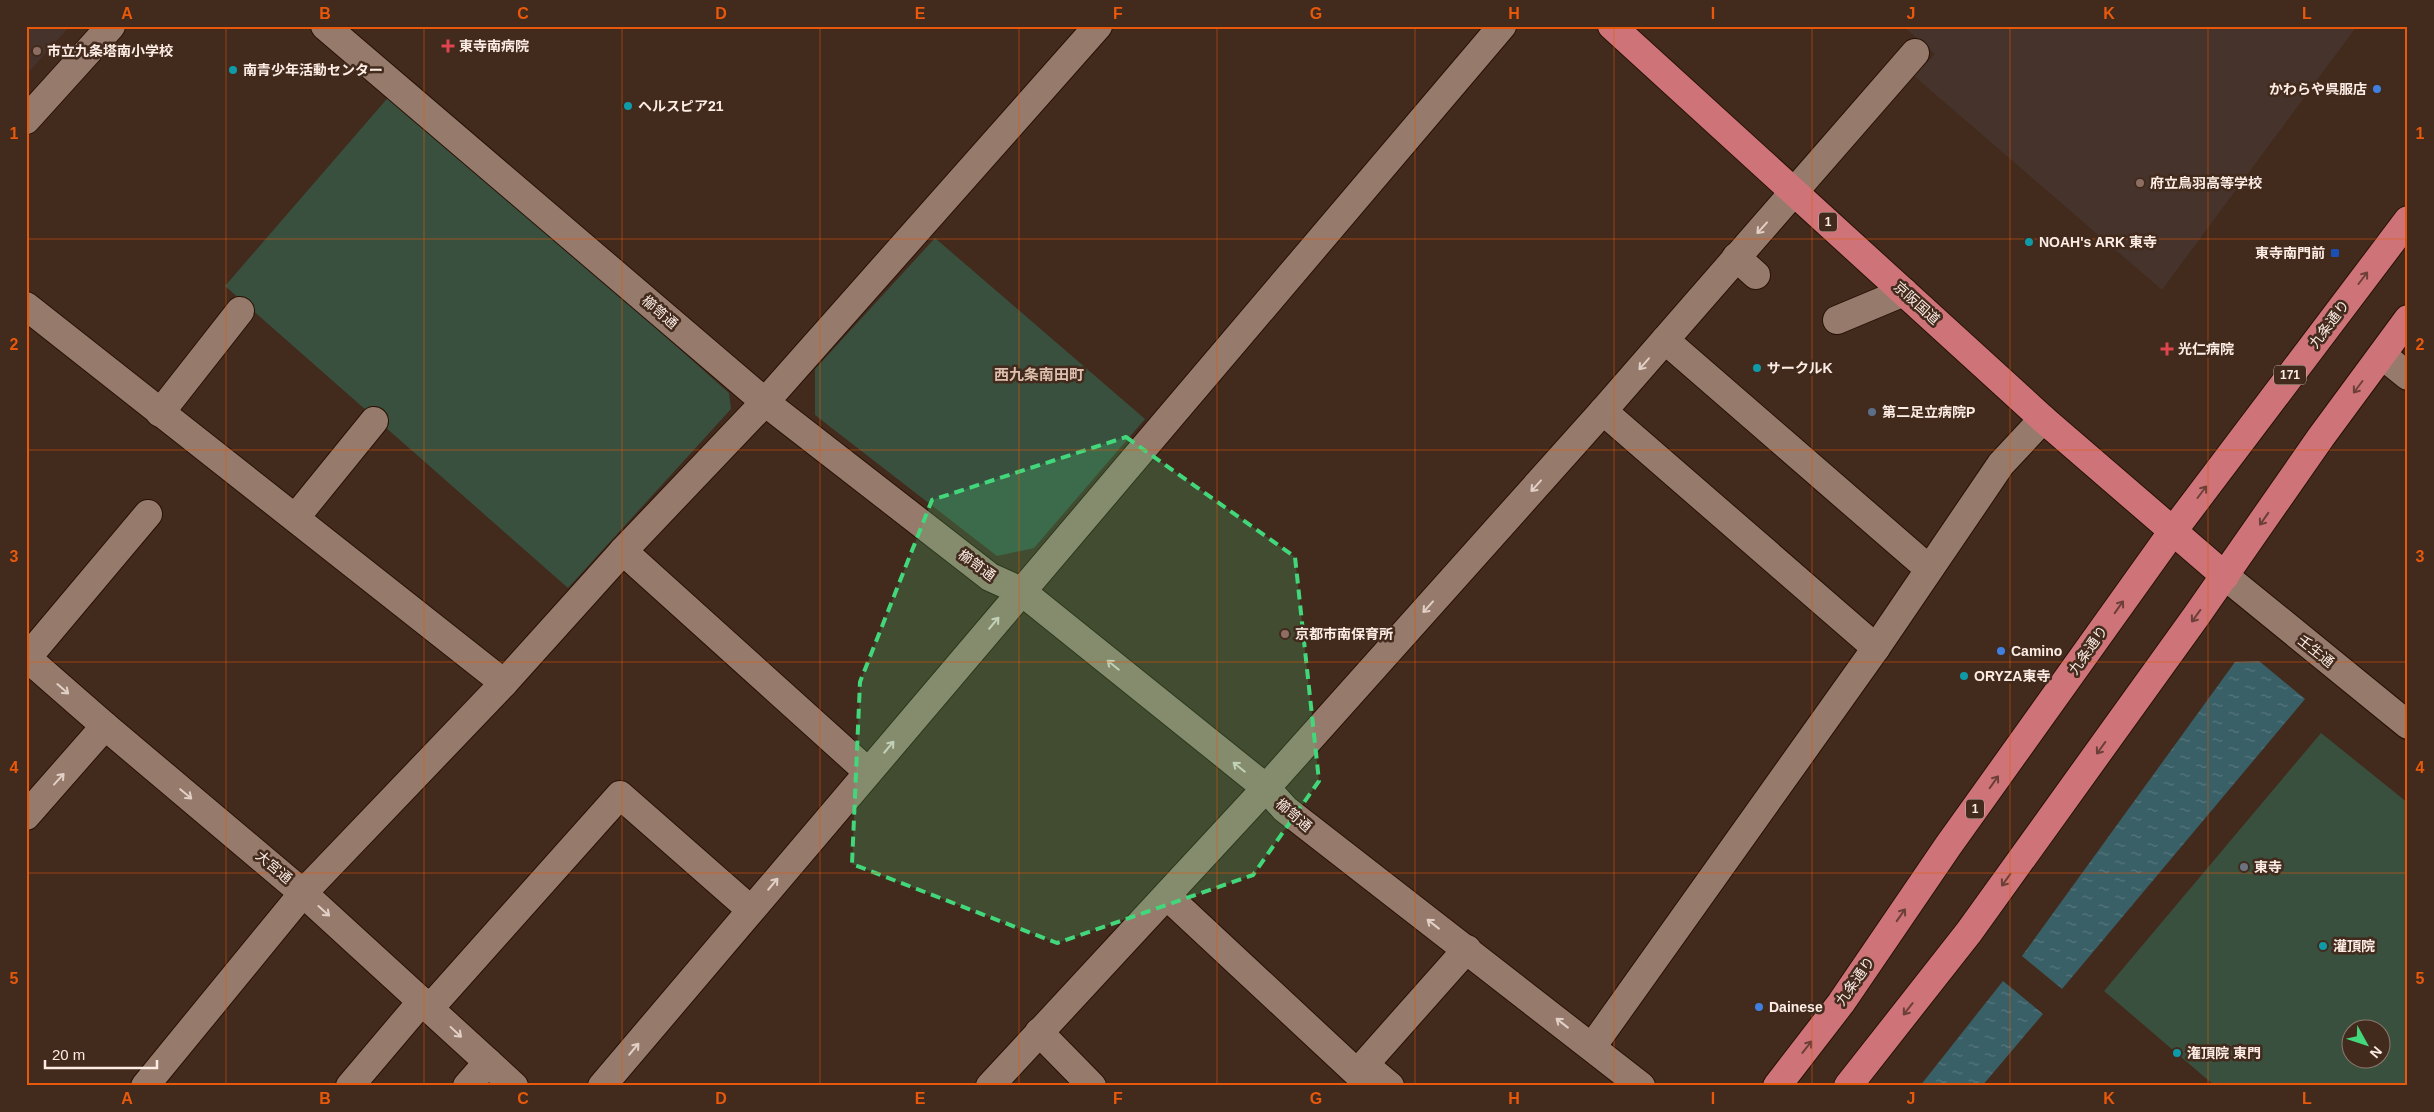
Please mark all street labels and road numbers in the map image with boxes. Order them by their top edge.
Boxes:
road number: 1 [1819,212,1837,232]
street label: 京阪国道 [1891,278,1943,328]
street label: 櫛笥通 [639,292,681,332]
street label: 九条通り [2306,297,2352,351]
road number: 171 [2274,366,2306,384]
street label: 櫛笥通 [955,546,999,584]
street label: 九条通り [2065,622,2111,678]
street label: 壬生通 [2295,632,2337,670]
street label: 櫛笥通 [1273,795,1315,835]
road number: 1 [1966,800,1984,819]
street label: 大宮通 [253,847,295,887]
street label: 九条通り [1832,953,1878,1009]

